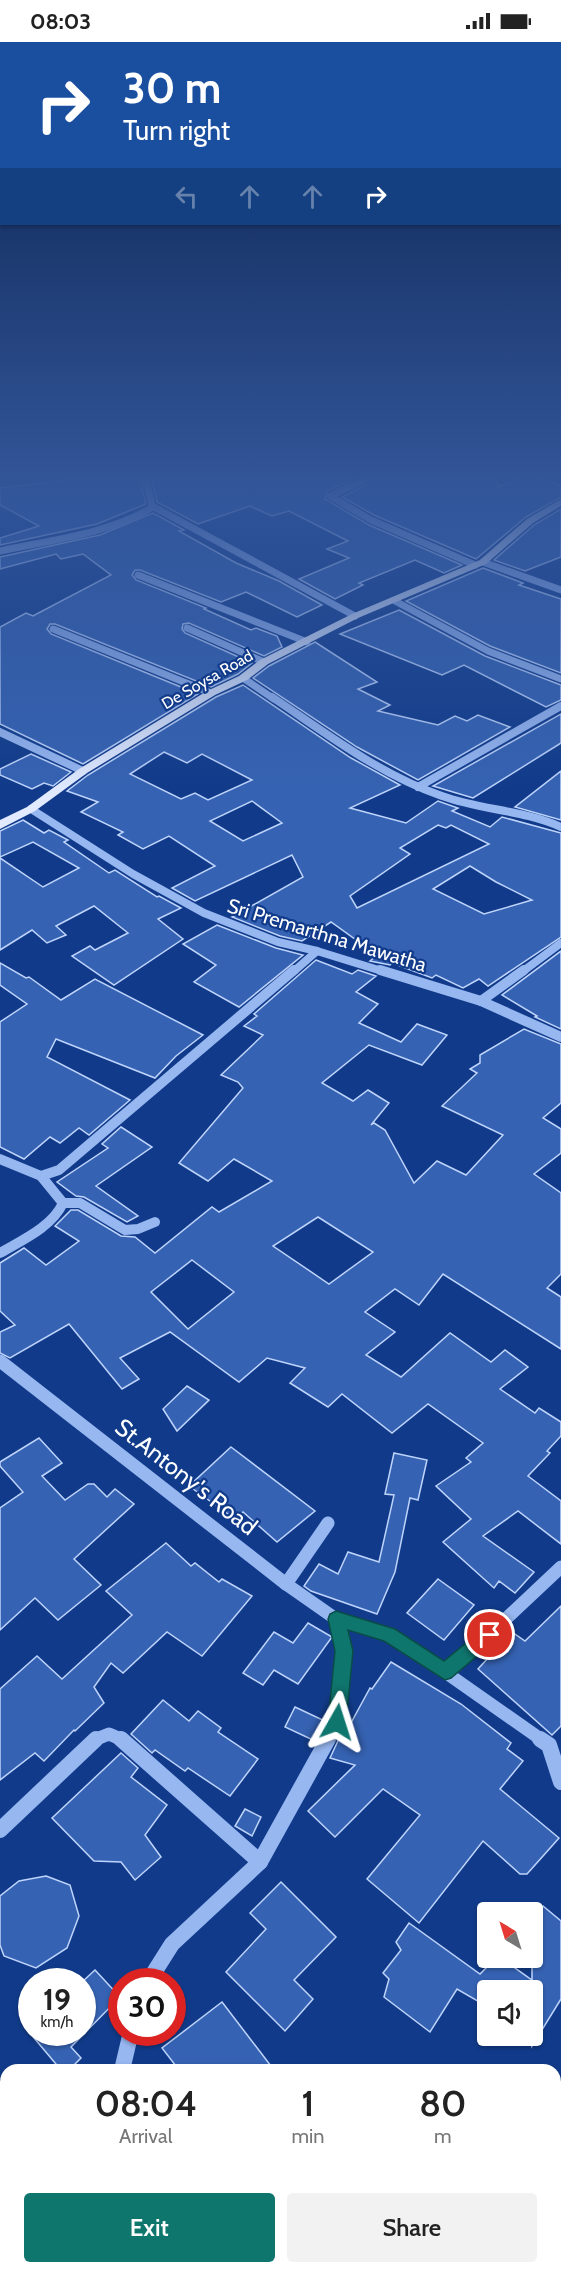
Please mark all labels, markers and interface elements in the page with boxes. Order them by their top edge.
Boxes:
text: 08:03 [30,8,91,35]
text: 30 m [123,62,221,114]
icon: right [24,66,102,144]
text: Turn right [123,114,230,147]
icon: left [170,180,203,213]
icon: ahead [233,180,266,213]
icon: ahead [296,180,329,213]
icon: right [359,180,392,213]
street label: De Soysa Road [158,646,256,713]
street label: Sri Premarthna Mawatha [225,893,430,977]
street label: St.Antony's Road [109,1412,263,1541]
pin [464,1609,515,1660]
icon: arrive [473,1618,506,1651]
position arrow [305,1690,369,1754]
north arrow [477,1902,543,1968]
map controls [477,1902,543,2046]
speed limit sign: 30 [108,1968,186,2046]
button: sound [477,1980,543,2046]
text: 19 [43,1981,71,2018]
text: km/h [41,2013,73,2031]
text: 08:04 [95,2081,197,2125]
text: 1 [302,2081,314,2125]
text: 80 [419,2081,466,2125]
text: Arrival [119,2124,172,2148]
text: min [291,2124,324,2148]
text: m [434,2124,451,2148]
button: Exit [24,2193,275,2262]
button: Share [287,2193,537,2262]

